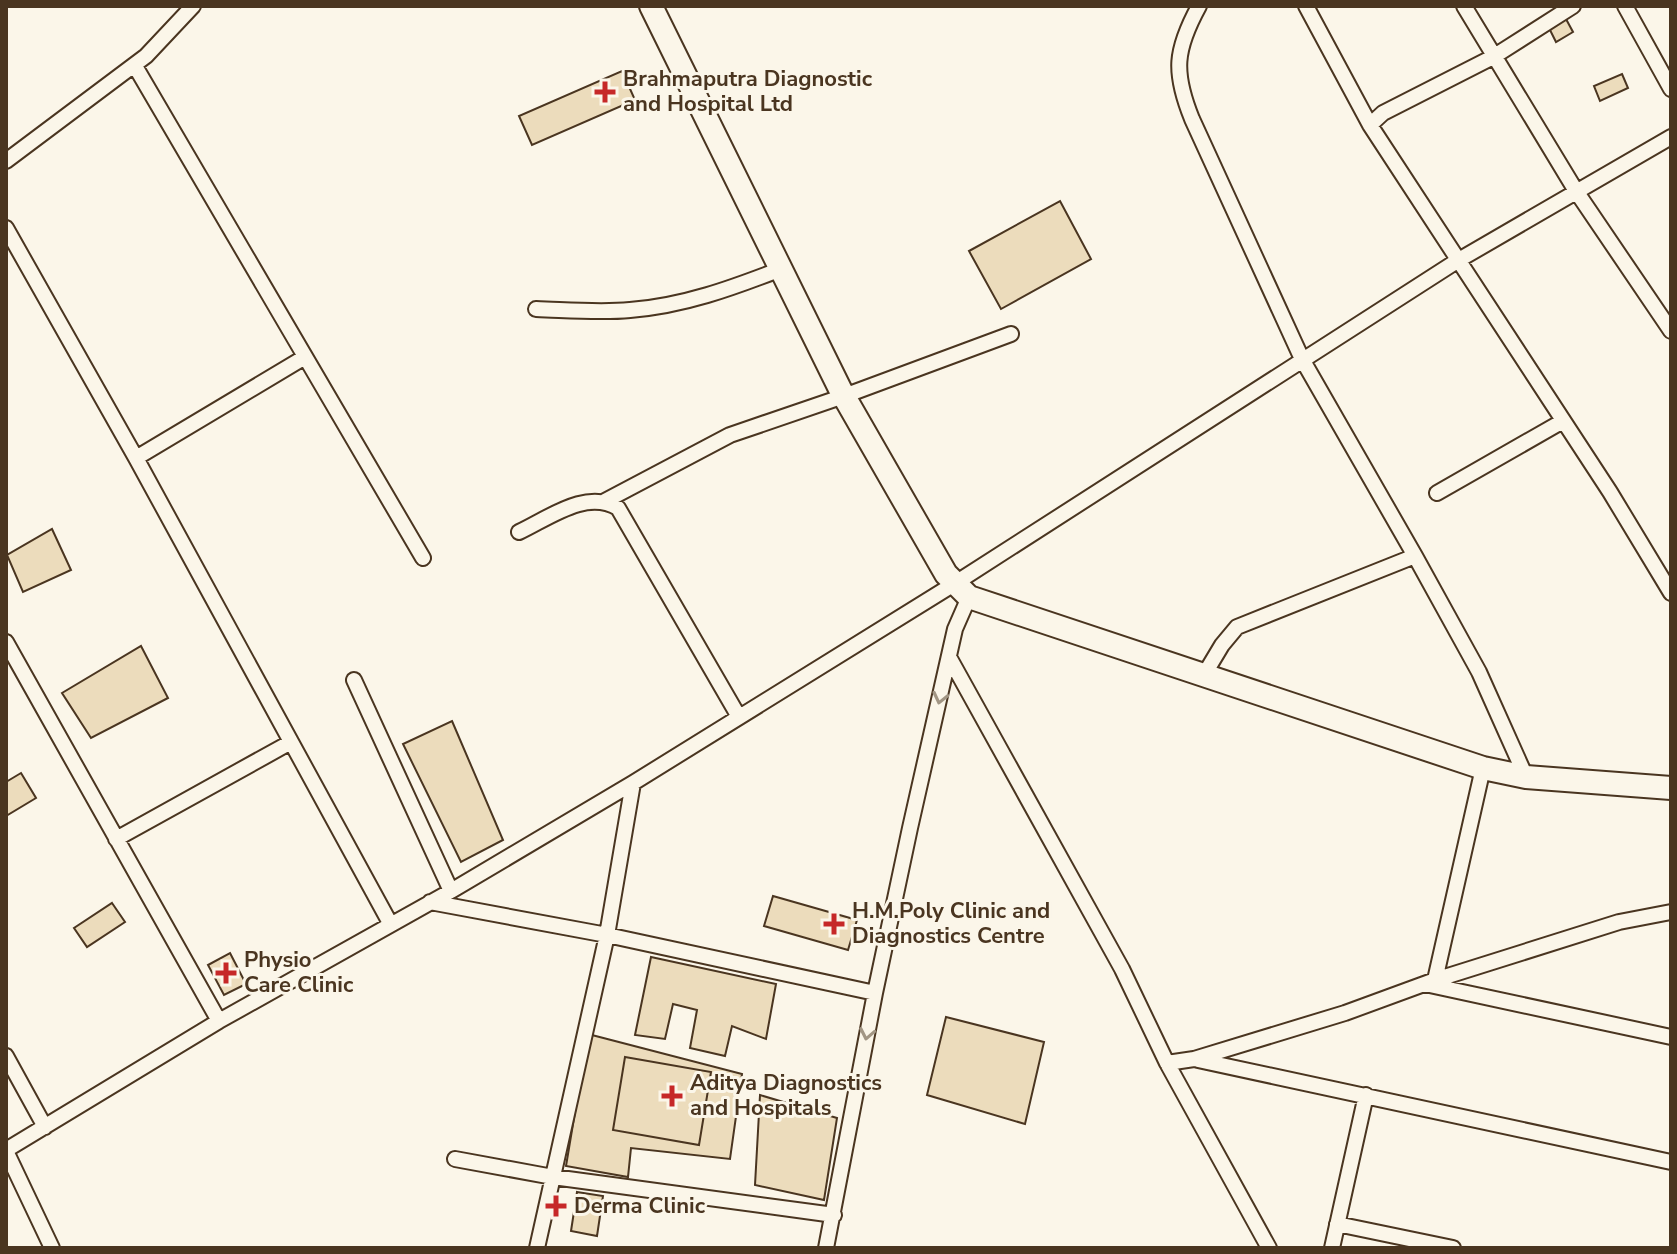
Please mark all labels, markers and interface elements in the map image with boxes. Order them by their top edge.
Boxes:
place label: Brahmaputra Diagnostic and Hospital Ltd [623,64,873,119]
marker: Brahmaputra Diagnostic and Hospital Ltd [594,81,616,103]
one-way arrow [932,690,949,704]
place label: H.M.Poly Clinic and Diagnostics Centre [852,896,1050,951]
marker: H.M.Poly Clinic and Diagnostics Centre [823,913,845,935]
place label: Physio Care Clinic [244,945,354,1000]
marker: Physio Care Clinic [215,962,237,984]
one-way arrow [860,1027,877,1041]
place label: Aditya Diagnostics and Hospitals [690,1068,882,1123]
marker: Aditya Diagnostics and Hospitals [661,1085,683,1107]
place label: Derma Clinic [574,1191,706,1221]
marker: Derma Clinic [545,1195,567,1217]

